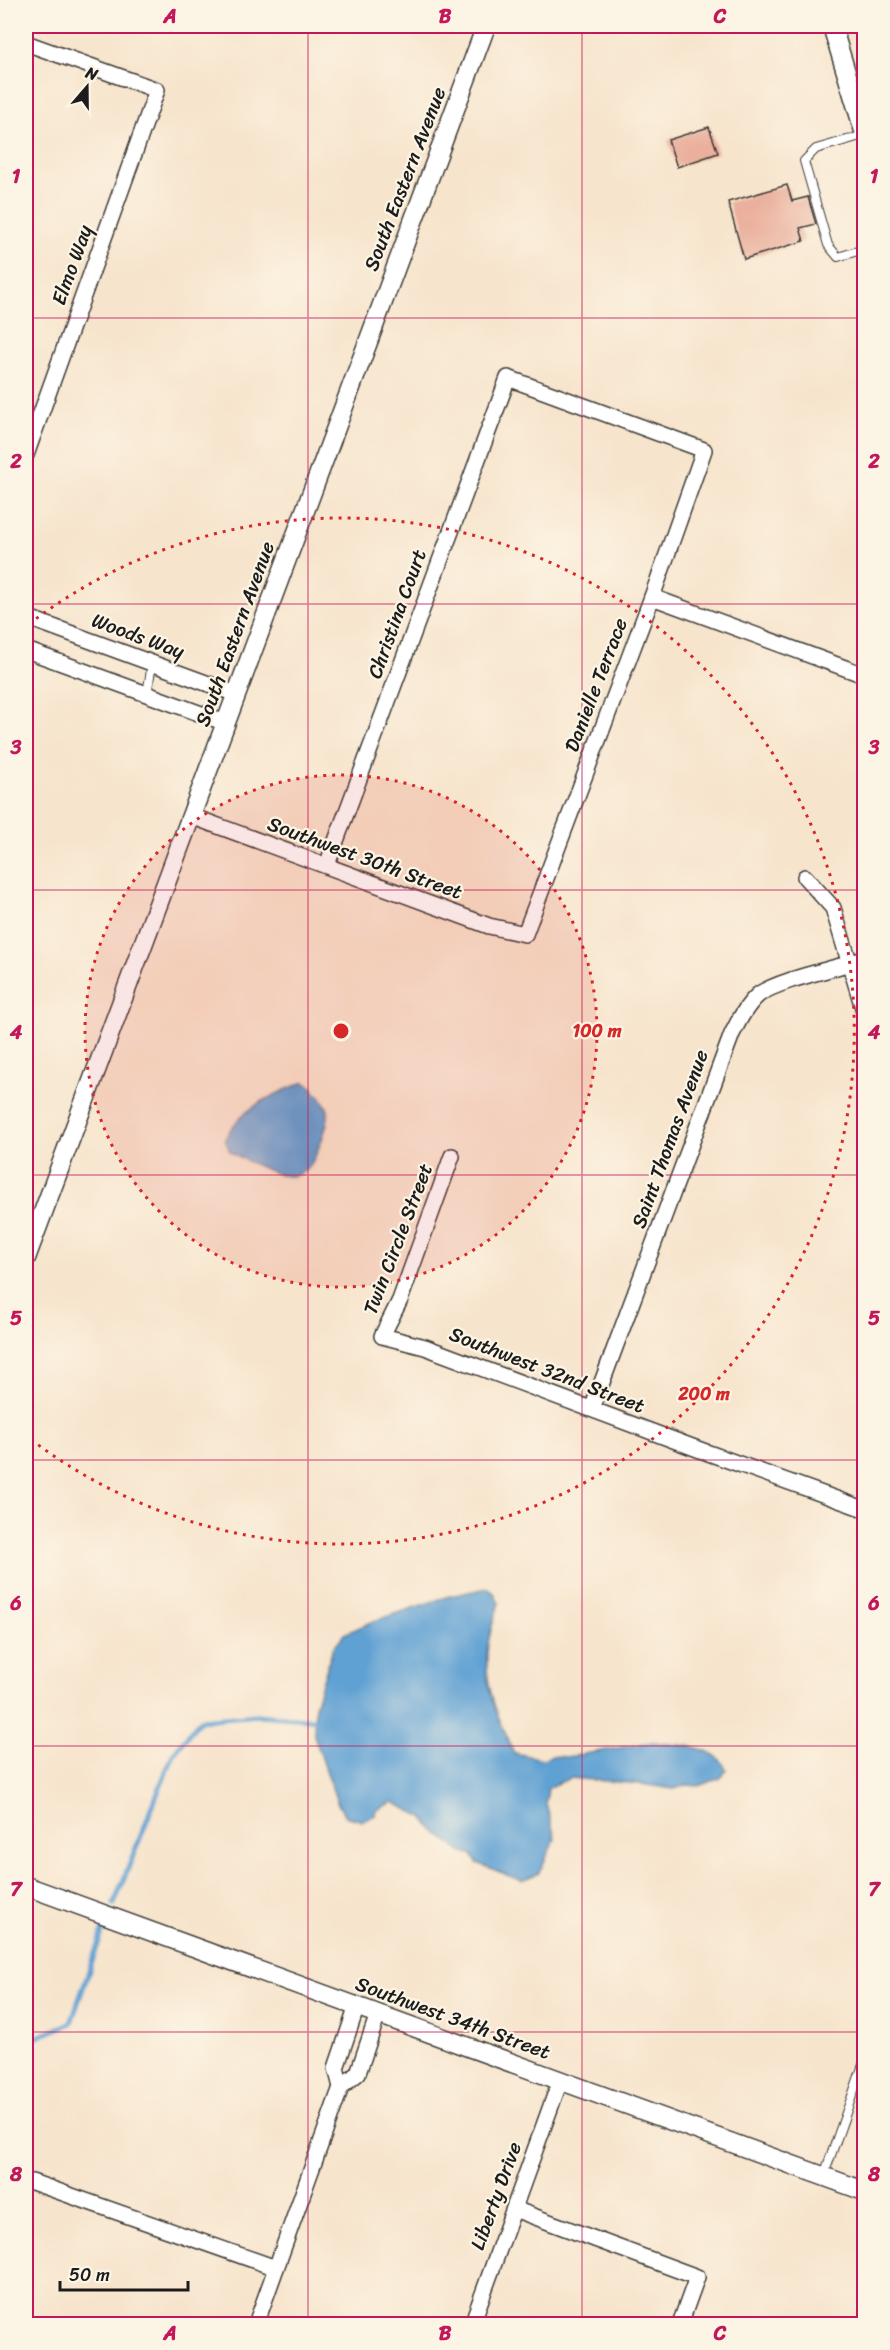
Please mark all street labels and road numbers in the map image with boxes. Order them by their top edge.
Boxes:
street label: South Eastern Avenue [354,82,456,276]
street label: Elmo Way [41,219,103,310]
street label: South Eastern Avenue [185,536,285,732]
street label: Christina Court [357,544,437,684]
street label: Woods Way [87,603,190,669]
street label: Danielle Terrace [554,613,638,757]
street label: Southwest 30th Street [262,806,468,910]
street label: Saint Thomas Avenue [621,1045,719,1233]
street label: Twin Circle Street [353,1158,443,1320]
street label: Southwest 32nd Street [444,1317,650,1424]
street label: Southwest 34th Street [351,1966,556,2070]
street label: Liberty Drive [460,2137,532,2255]

